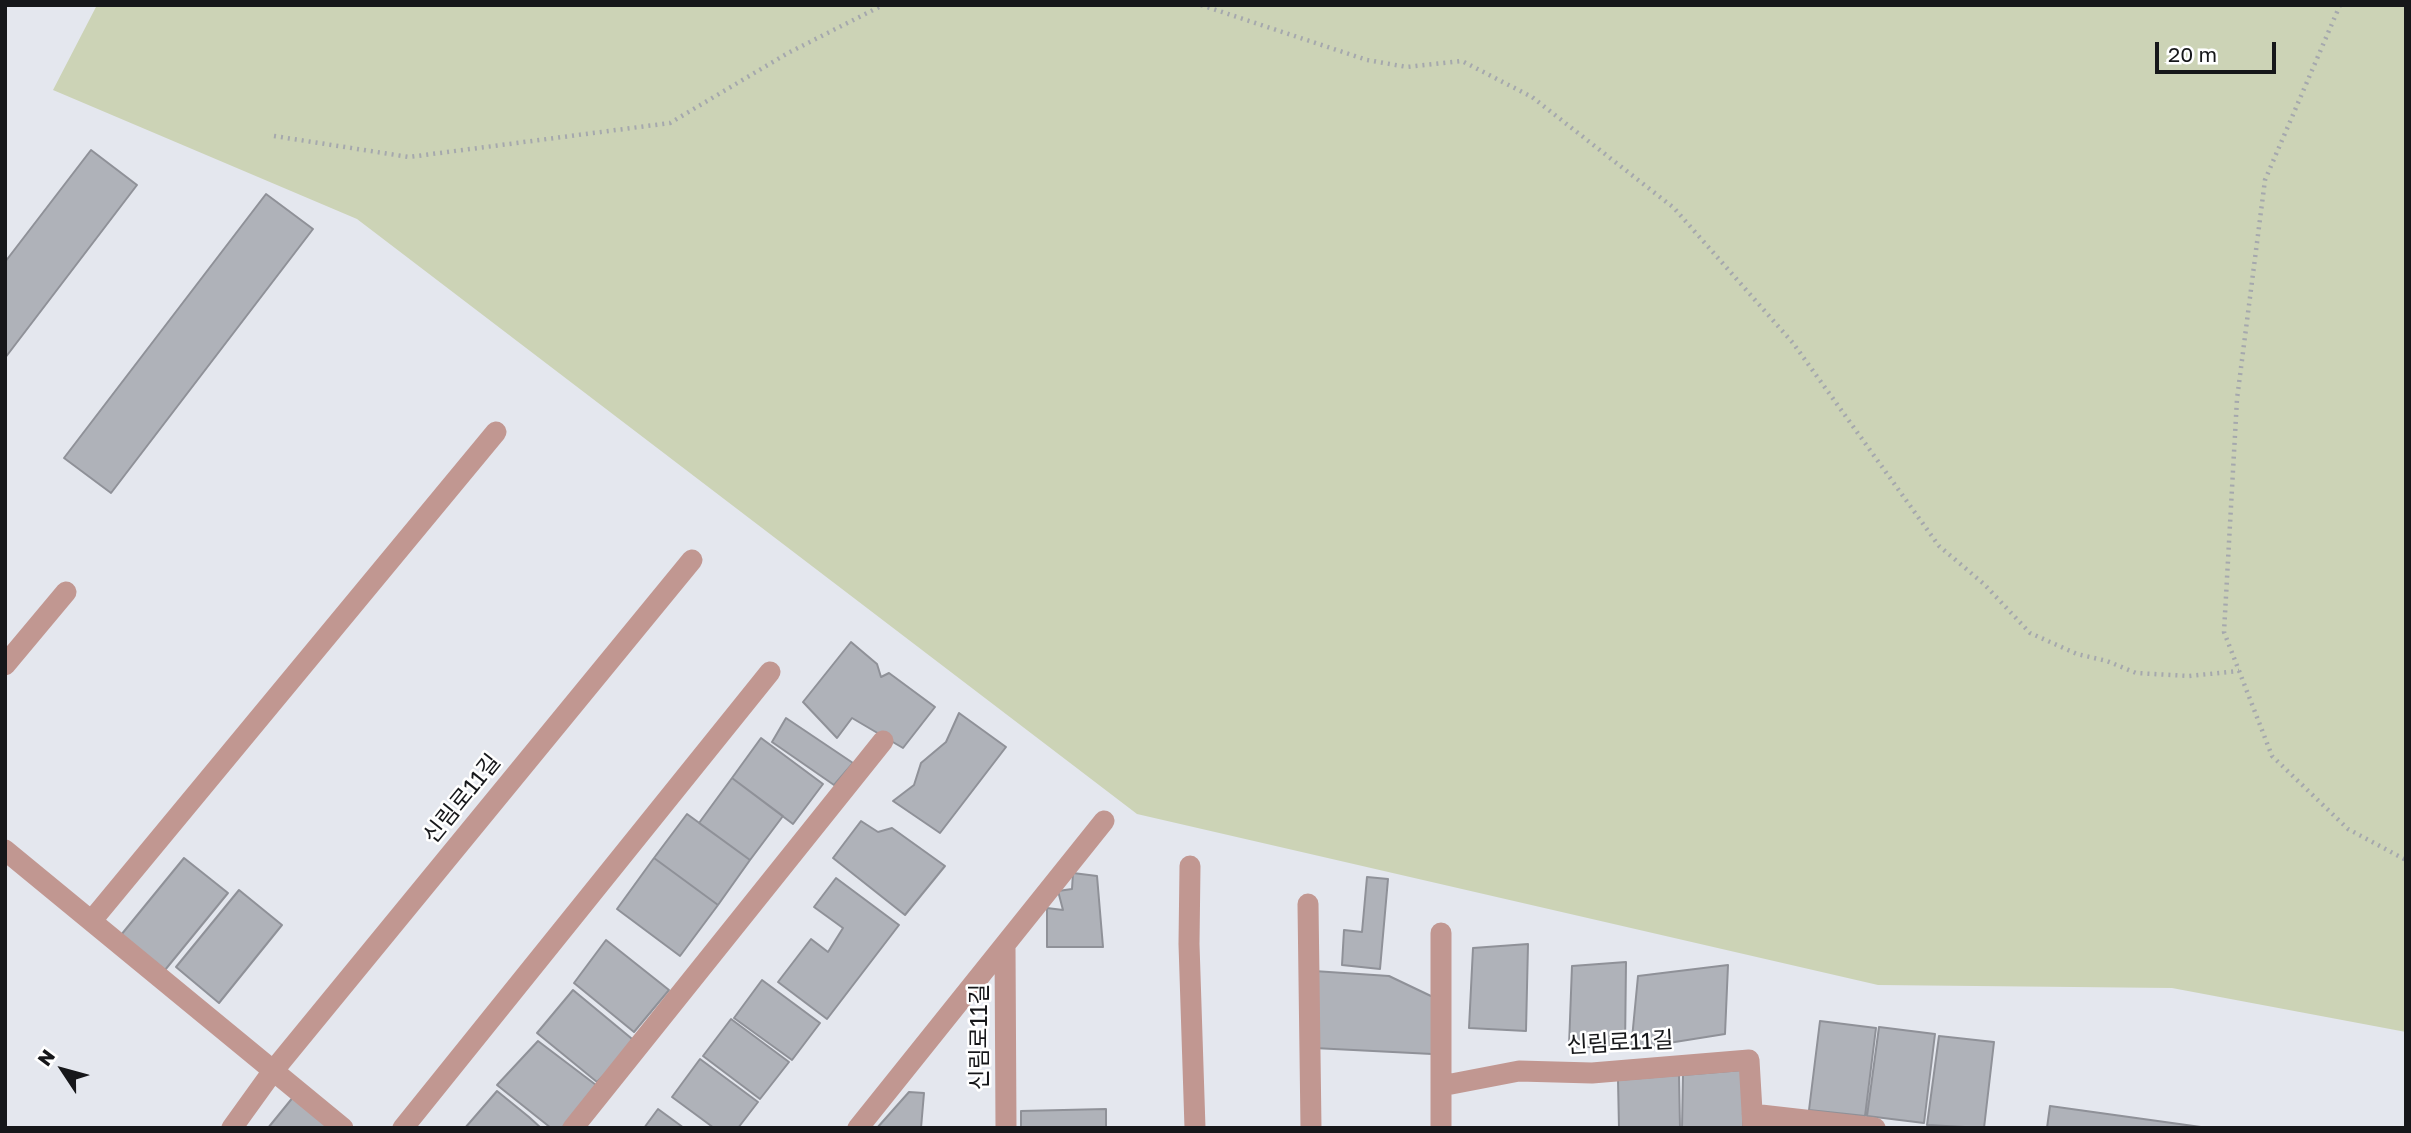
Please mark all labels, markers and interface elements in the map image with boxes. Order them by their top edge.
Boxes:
scale bar [2159,28,2280,72]
text: 20 m [2168,41,2217,67]
street label: 신림로11길 [418,749,506,849]
street label: 신림로11길 [966,984,994,1090]
street label: 신림로11길 [1566,1026,1674,1060]
north arrow [28,1035,98,1105]
text: N [32,1045,59,1070]

